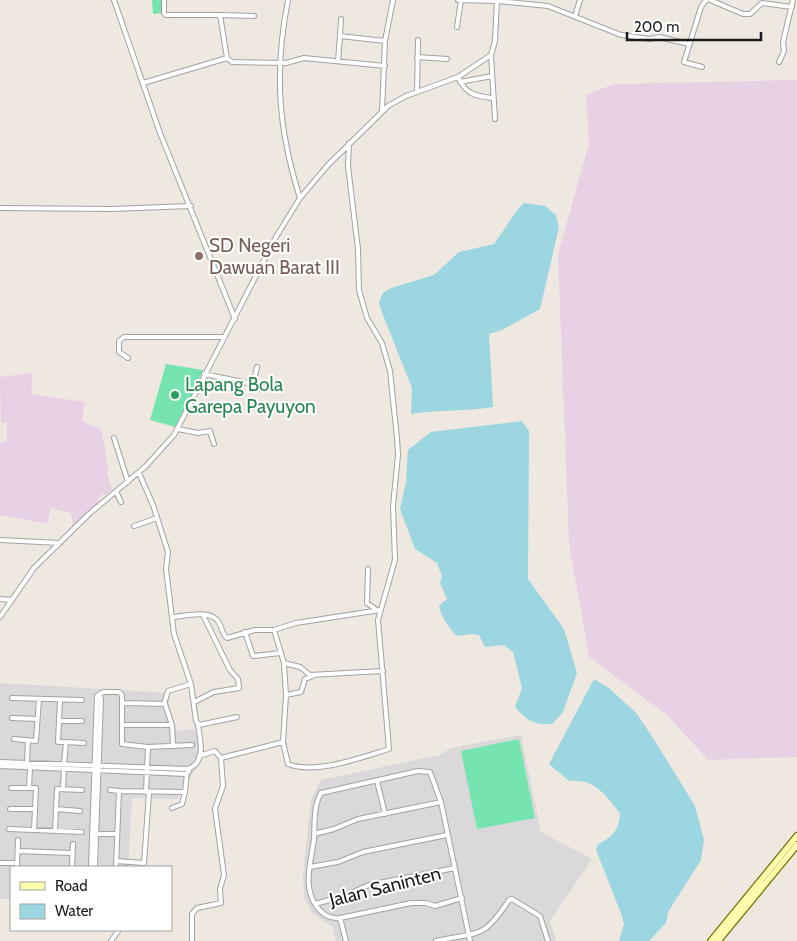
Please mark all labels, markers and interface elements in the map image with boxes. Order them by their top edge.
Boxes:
scale bar [627,10,761,42]
text: 200 m [634,18,679,36]
place label: SD Negeri Dawuan Barat III [209,234,340,279]
marker: SD Negeri Dawuan Barat III [193,250,205,262]
place label: Lapang Bola Garepa Payuyon [185,373,316,418]
marker: Lapang Bola Garepa Payuyon [169,389,181,401]
street label: Jalan Saninten [326,862,443,912]
legend [10,866,172,931]
text: Road [55,877,88,895]
text: Water [55,902,93,920]

